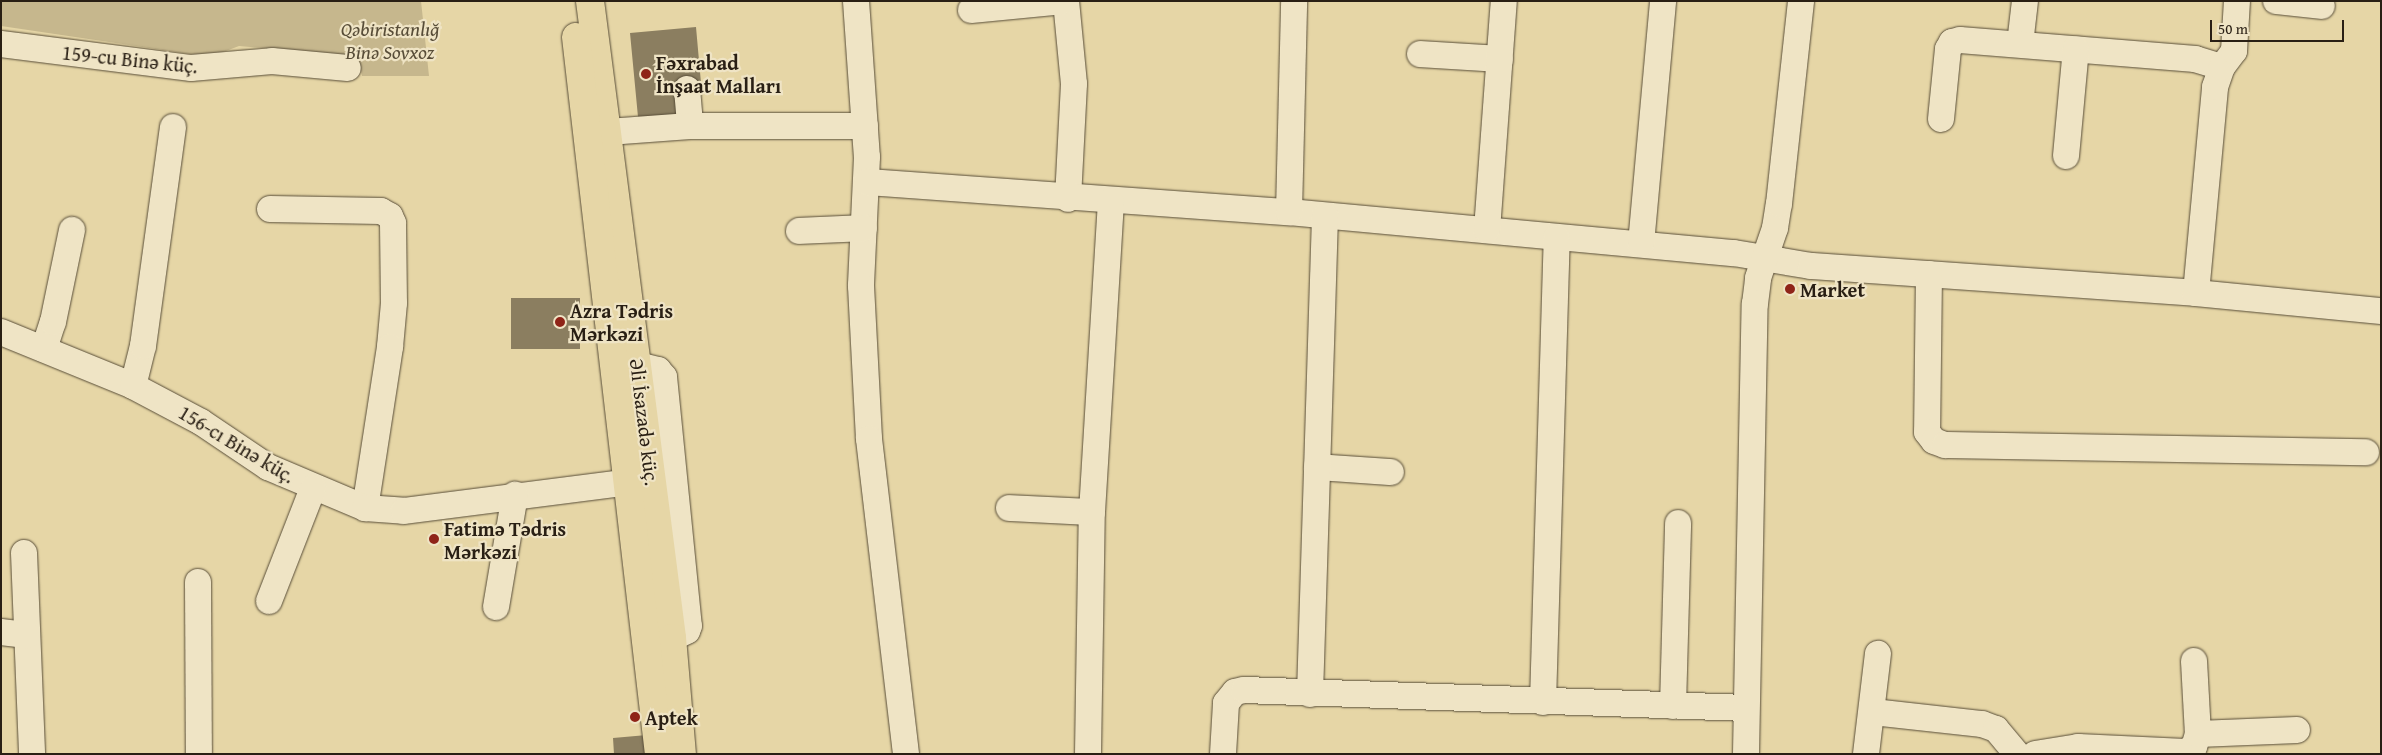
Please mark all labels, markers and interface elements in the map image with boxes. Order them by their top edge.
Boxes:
scale bar [2212,10,2346,42]
park label: Qəbiristanlığ Binə Sovxoz [341,16,439,63]
text: 50 m [2218,18,2248,39]
street label: 159-cu Binə küç. [61,40,199,78]
place label: Fəxrabad İnşaat Malları [656,50,781,97]
marker: Fəxrabad İnşaat Malları [640,68,652,80]
place label: Market [1800,277,1865,301]
marker: Market [1784,283,1796,295]
place label: Azra Tədris Mərkəzi [570,299,673,346]
marker: Azra Tədris Mərkəzi [554,316,566,328]
street label: Əli İsazadə küç. [625,357,665,487]
street label: 156-cı Binə küç. [175,400,299,488]
place label: Fatimə Tədris Mərkəzi [444,516,566,563]
marker: Fatimə Tədris Mərkəzi [428,533,440,545]
place label: Aptek [645,705,698,729]
marker: Aptek [629,711,641,723]

